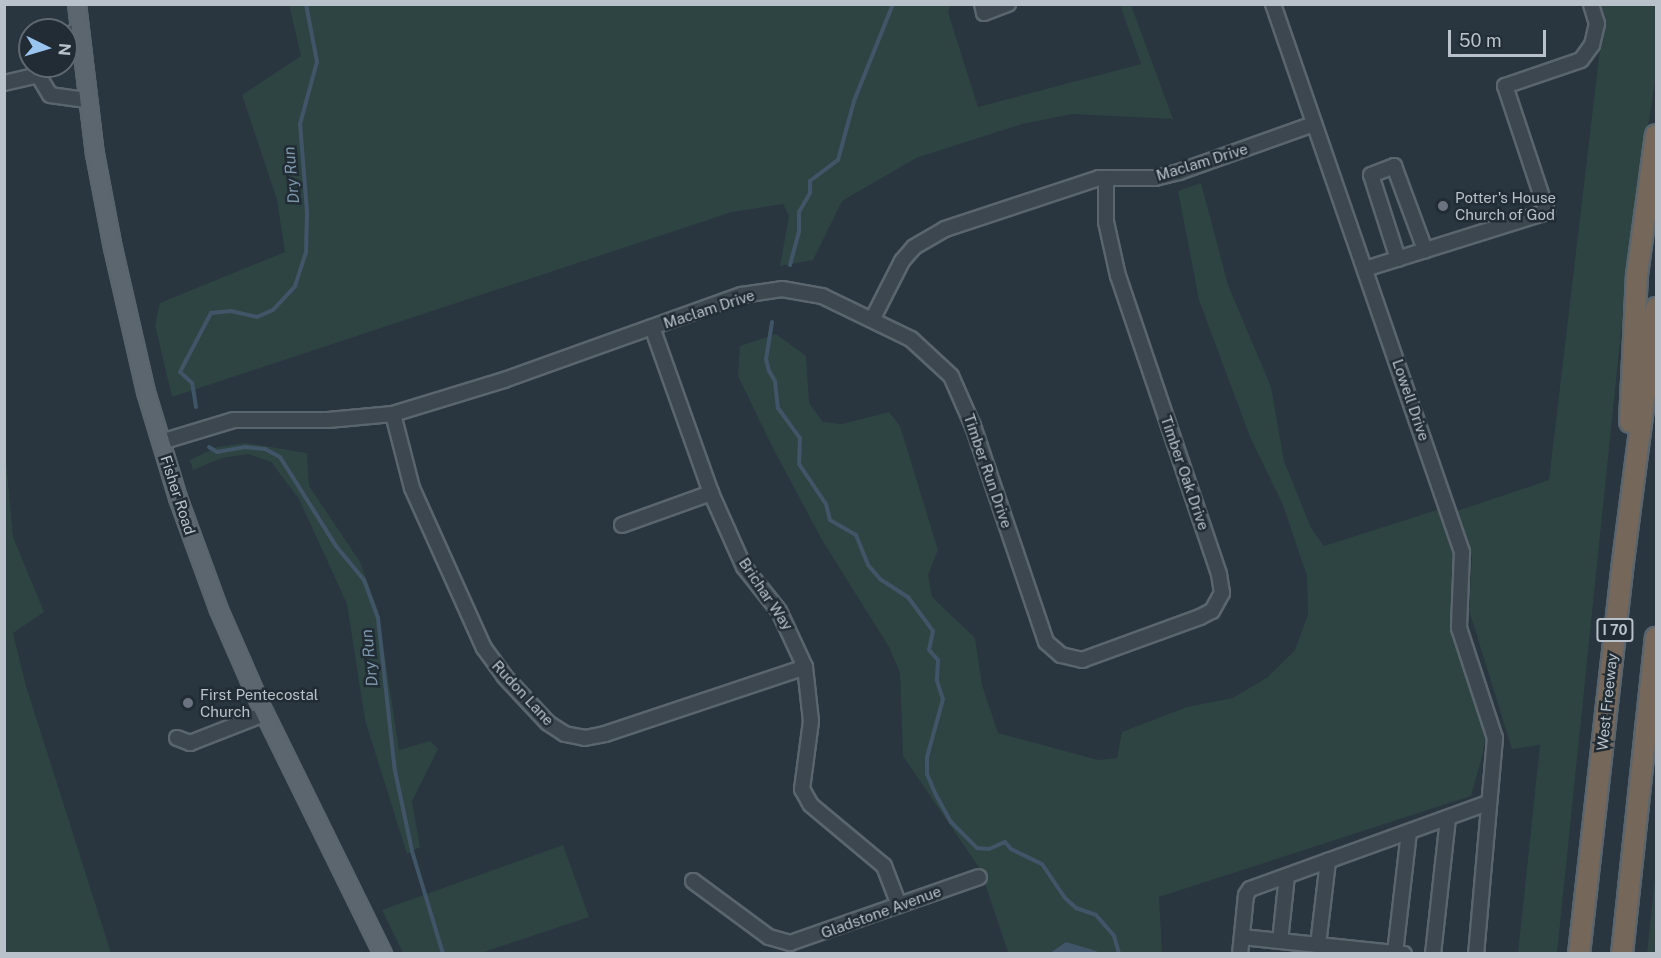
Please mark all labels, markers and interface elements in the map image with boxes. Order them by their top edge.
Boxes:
north arrow [18,18,78,78]
scale bar [1451,18,1548,56]
text: 50 m [1459,30,1502,51]
text: N [54,42,74,56]
street label: Maclam Drive [1154,140,1250,184]
water label: Dry Run [280,146,304,204]
place label: Potter's House Church of God [1455,188,1556,223]
marker: Potter's House Church of God [1436,199,1450,213]
street label: Maclam Drive [661,286,757,332]
street label: Lowell Drive [1389,357,1433,443]
street label: Timber Run Drive [960,411,1016,531]
street label: Timber Oak Drive [1157,413,1213,533]
street label: Fisher Road [157,453,199,537]
street label: Brichar Way [735,554,797,634]
road number: I 70 [1596,619,1634,641]
water label: Dry Run [357,628,383,688]
street label: West Freeway [1593,652,1621,752]
street label: Rudon Lane [488,657,558,729]
place label: First Pentecostal Church [200,685,318,720]
marker: First Pentecostal Church [181,696,195,710]
street label: Gladstone Avenue [818,882,944,942]

